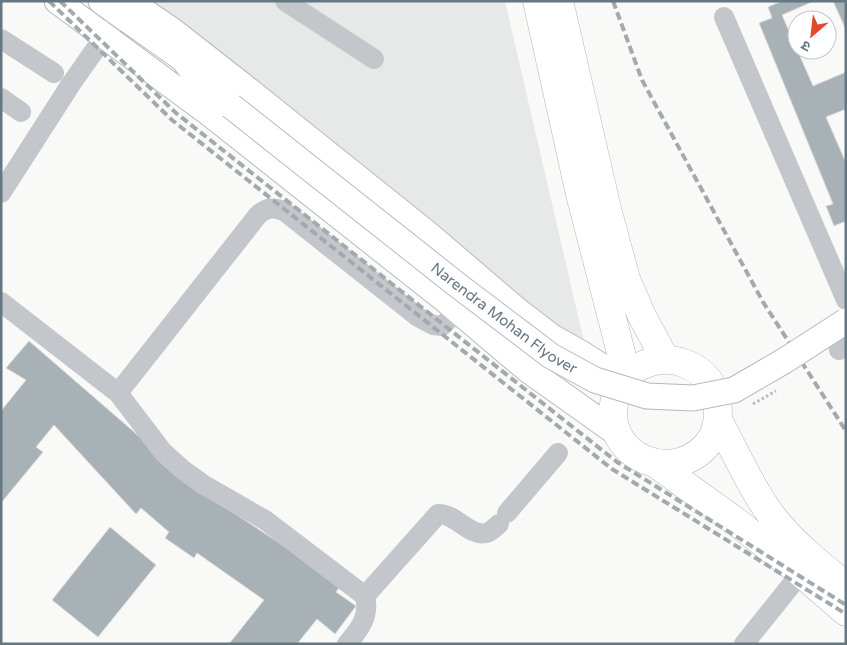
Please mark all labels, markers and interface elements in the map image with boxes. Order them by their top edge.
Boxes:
north arrow [787,10,837,60]
text: उ [798,36,814,55]
street label: Narendra Mohan Flyover [427,259,581,378]

